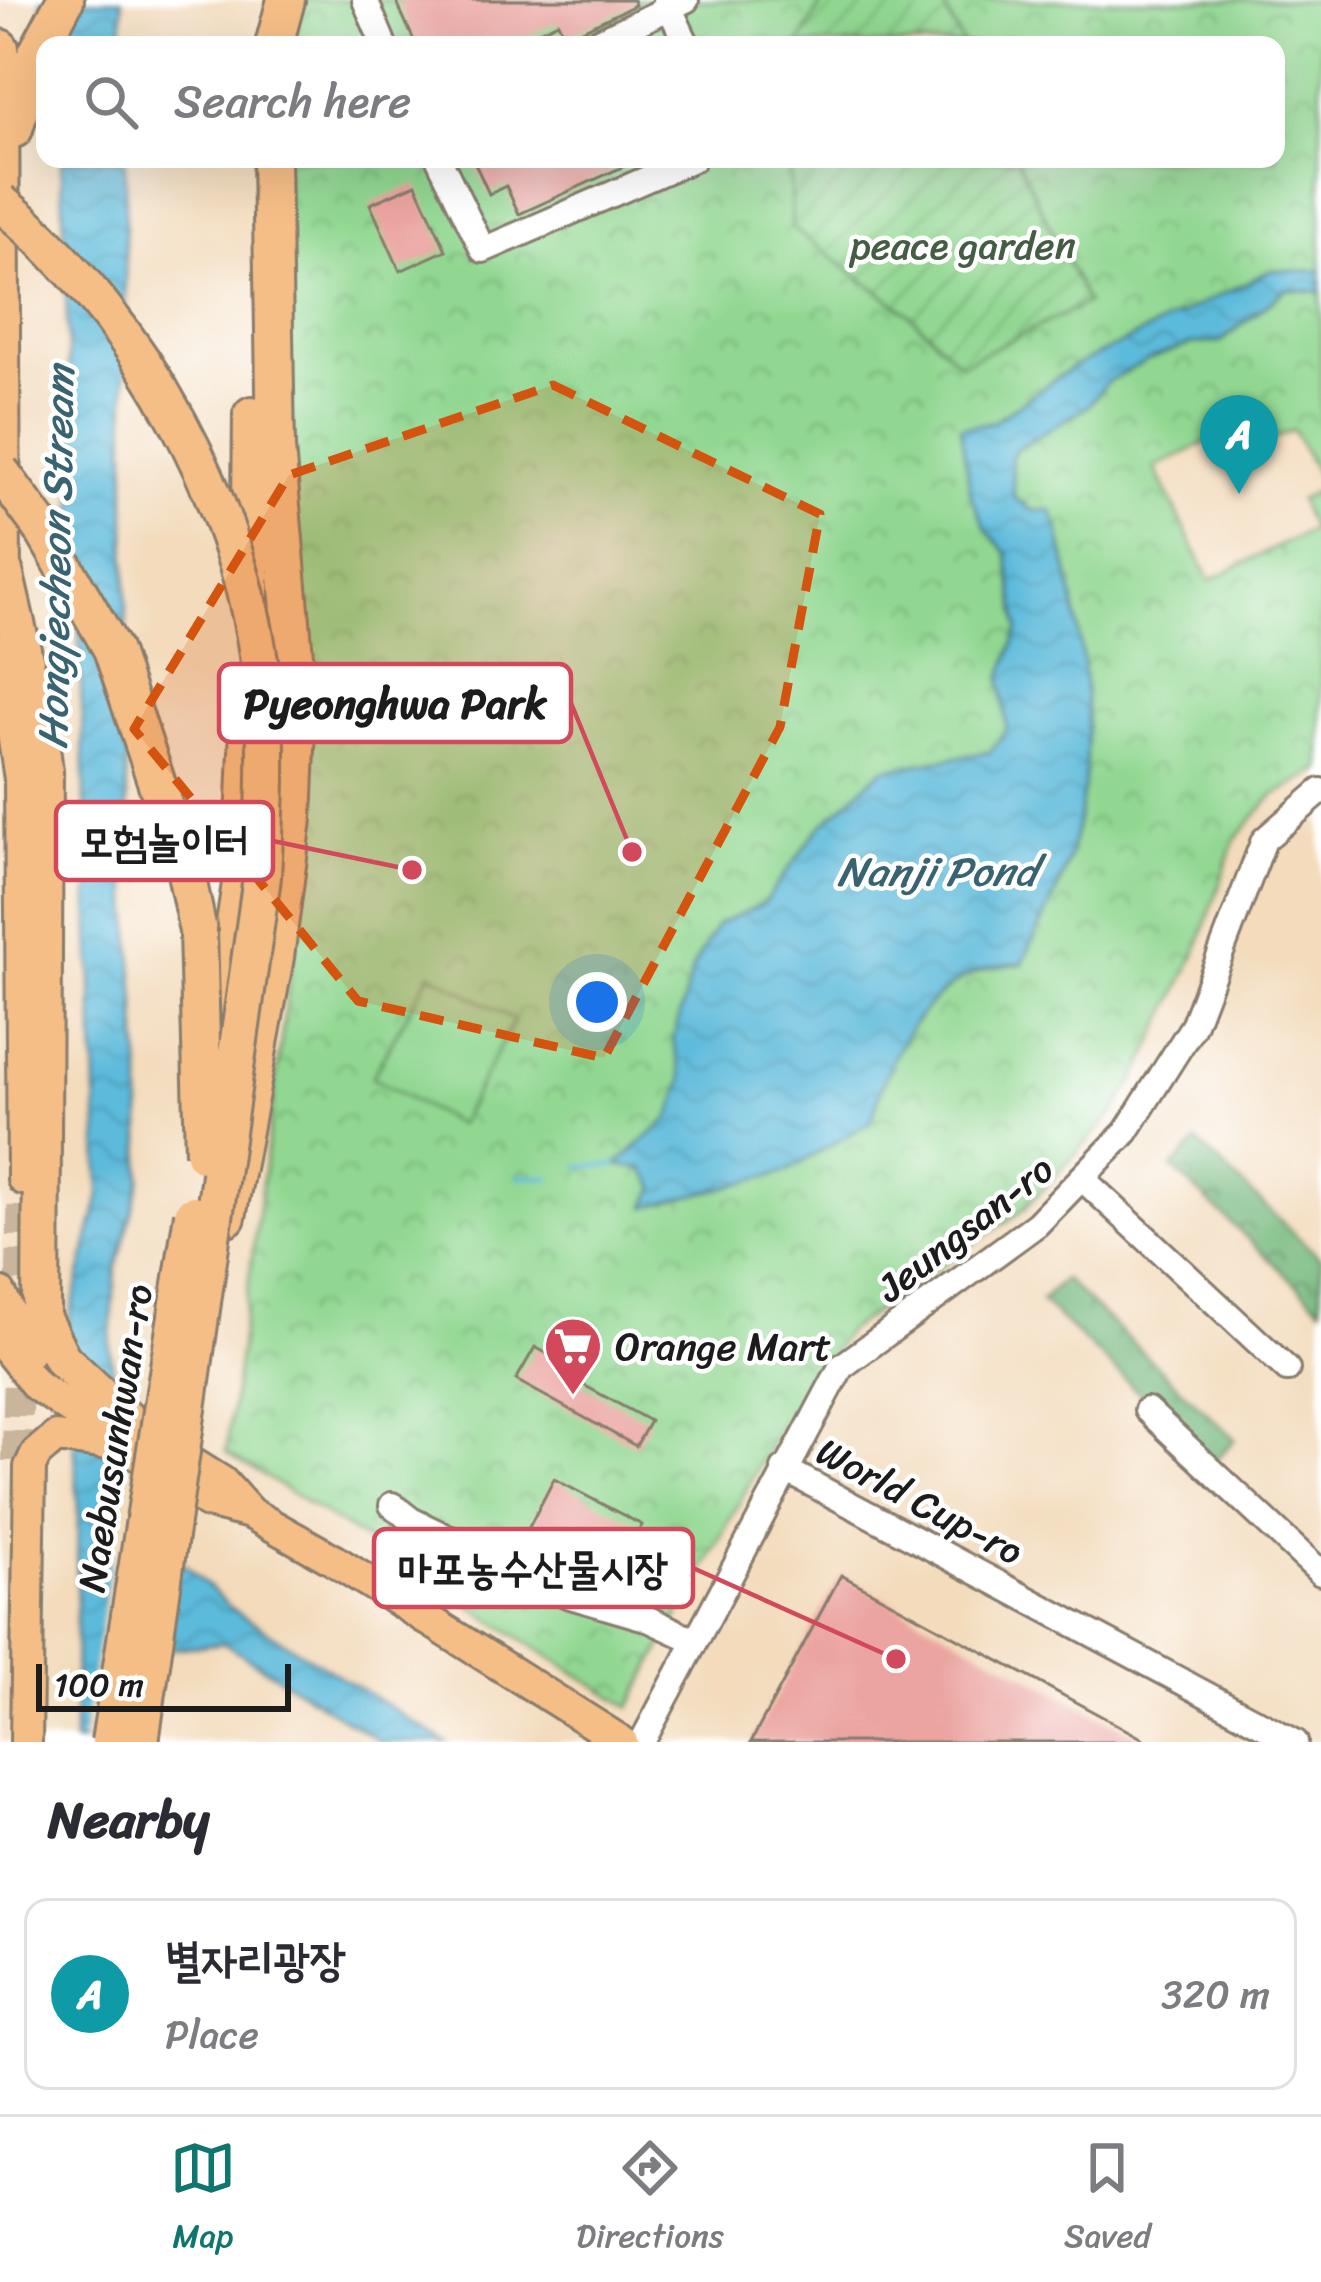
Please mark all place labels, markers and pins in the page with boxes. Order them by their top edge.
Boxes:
pin: A [1200,395,1278,494]
callout: Pyeonghwa Park [219,664,571,742]
callout: 모험놀이터 [56,802,273,880]
place label: Orange Mart [615,1312,831,1381]
supermarket icon: Orange Mart [542,1315,604,1397]
callout: 마포농수산물시장 [374,1529,693,1607]

